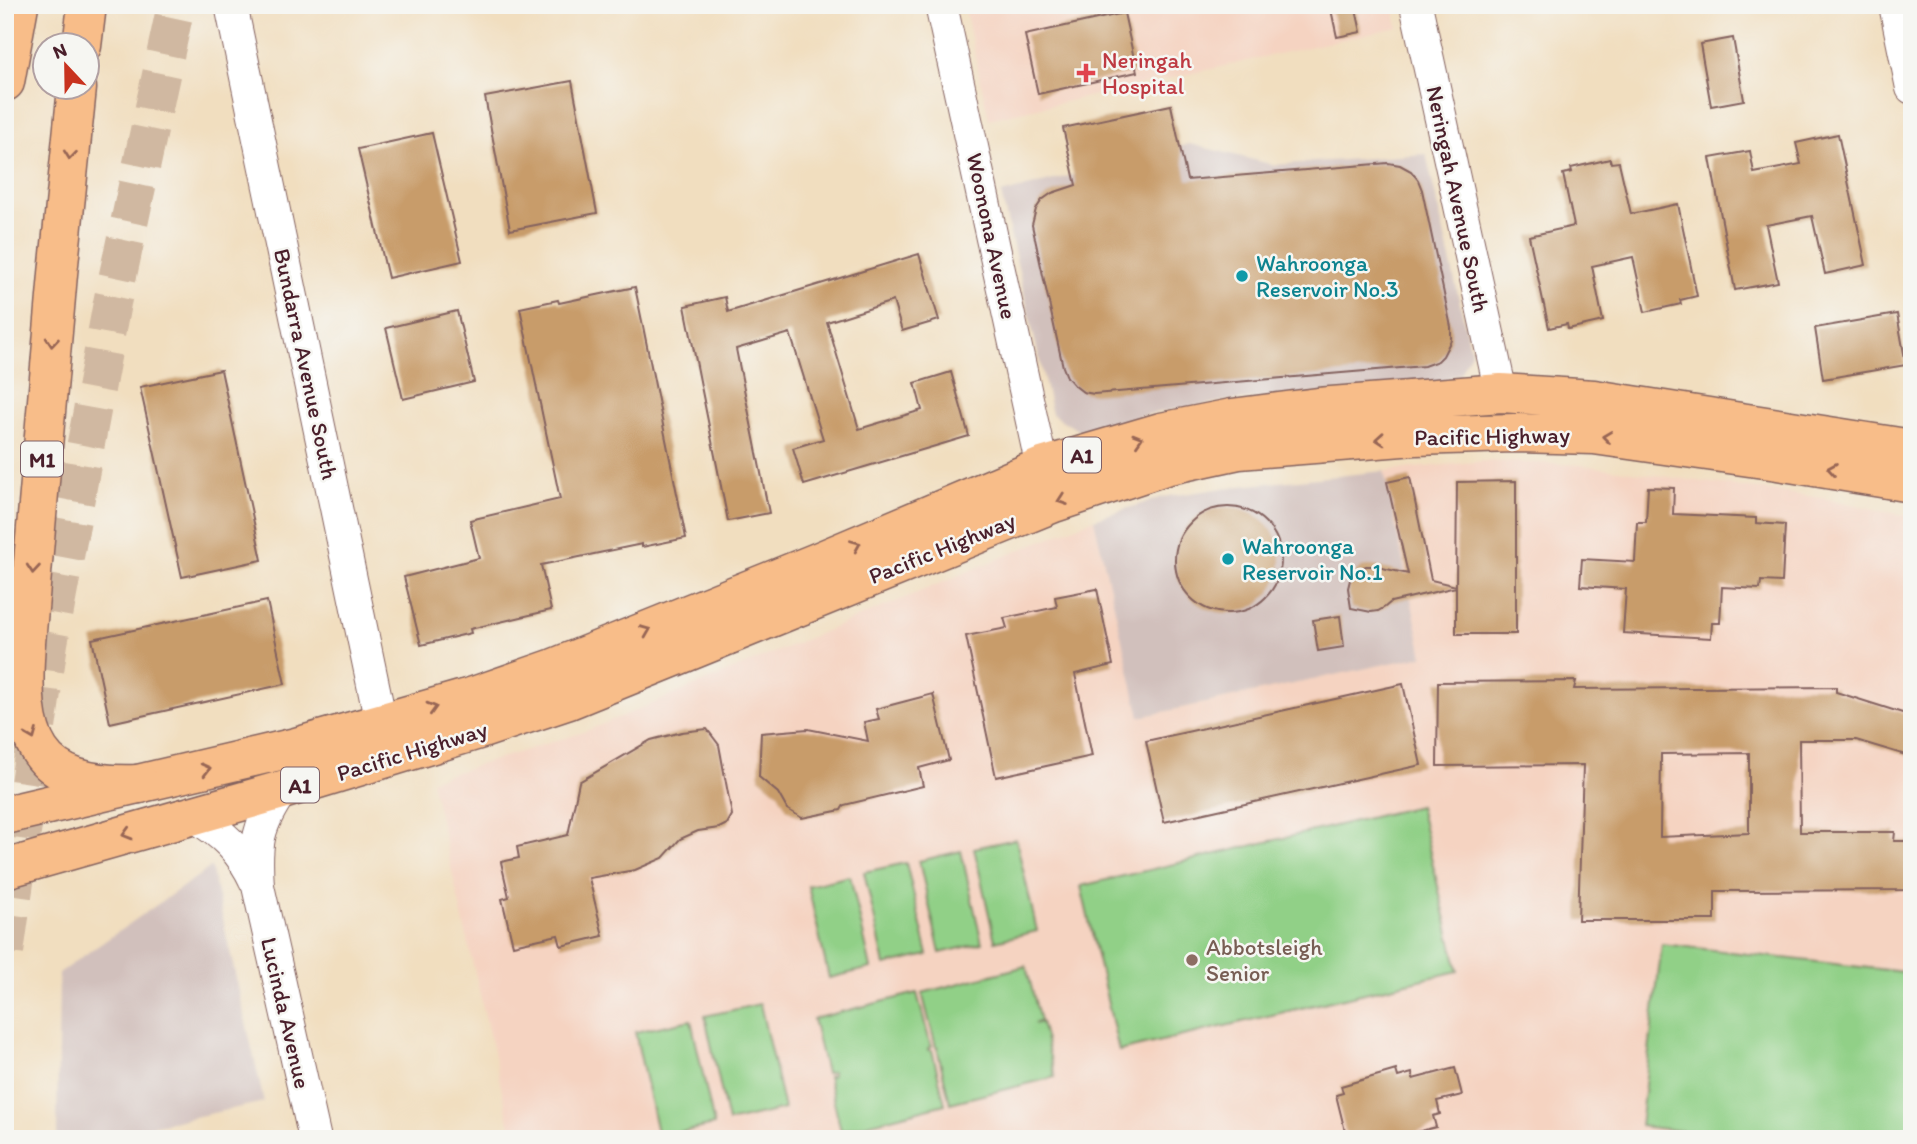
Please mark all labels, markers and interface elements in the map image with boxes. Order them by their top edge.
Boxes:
north arrow [32,32,102,102]
text: N [50,38,70,64]
place label: Neringah Hospital [1102,46,1193,100]
marker: Neringah Hospital [1076,63,1096,83]
street label: Neringah Avenue South [1420,83,1496,315]
one-way arrow [63,150,78,161]
street label: Woonona Avenue [961,150,1023,322]
street label: Bundarra Avenue South [268,246,344,482]
place label: Wahroonga Reservoir No.3 [1256,249,1399,303]
marker: Wahroonga Reservoir No.3 [1234,268,1250,284]
one-way arrow [45,337,60,348]
street label: Pacific Highway [1414,421,1570,451]
one-way arrow [1601,429,1613,444]
one-way arrow [1374,431,1385,446]
one-way arrow [1131,432,1143,447]
road number: A1 [1063,438,1101,472]
road number: M1 [21,442,63,476]
one-way arrow [1826,462,1838,477]
one-way arrow [1056,492,1068,506]
street label: Pacific Highway [865,506,1020,590]
place label: Wahroonga Reservoir No.1 [1242,532,1383,586]
one-way arrow [849,539,862,553]
marker: Wahroonga Reservoir No.1 [1220,551,1236,567]
one-way arrow [26,564,41,575]
one-way arrow [639,626,651,640]
one-way arrow [426,702,438,717]
street label: Pacific Highway [333,715,491,787]
one-way arrow [24,728,38,740]
one-way arrow [200,762,212,777]
road number: A1 [281,768,319,802]
one-way arrow [122,826,134,840]
place label: Abbotsleigh Senior [1206,933,1323,987]
street label: Lucinda Avenue [255,935,317,1091]
marker: Abbotsleigh Senior [1184,952,1200,968]

